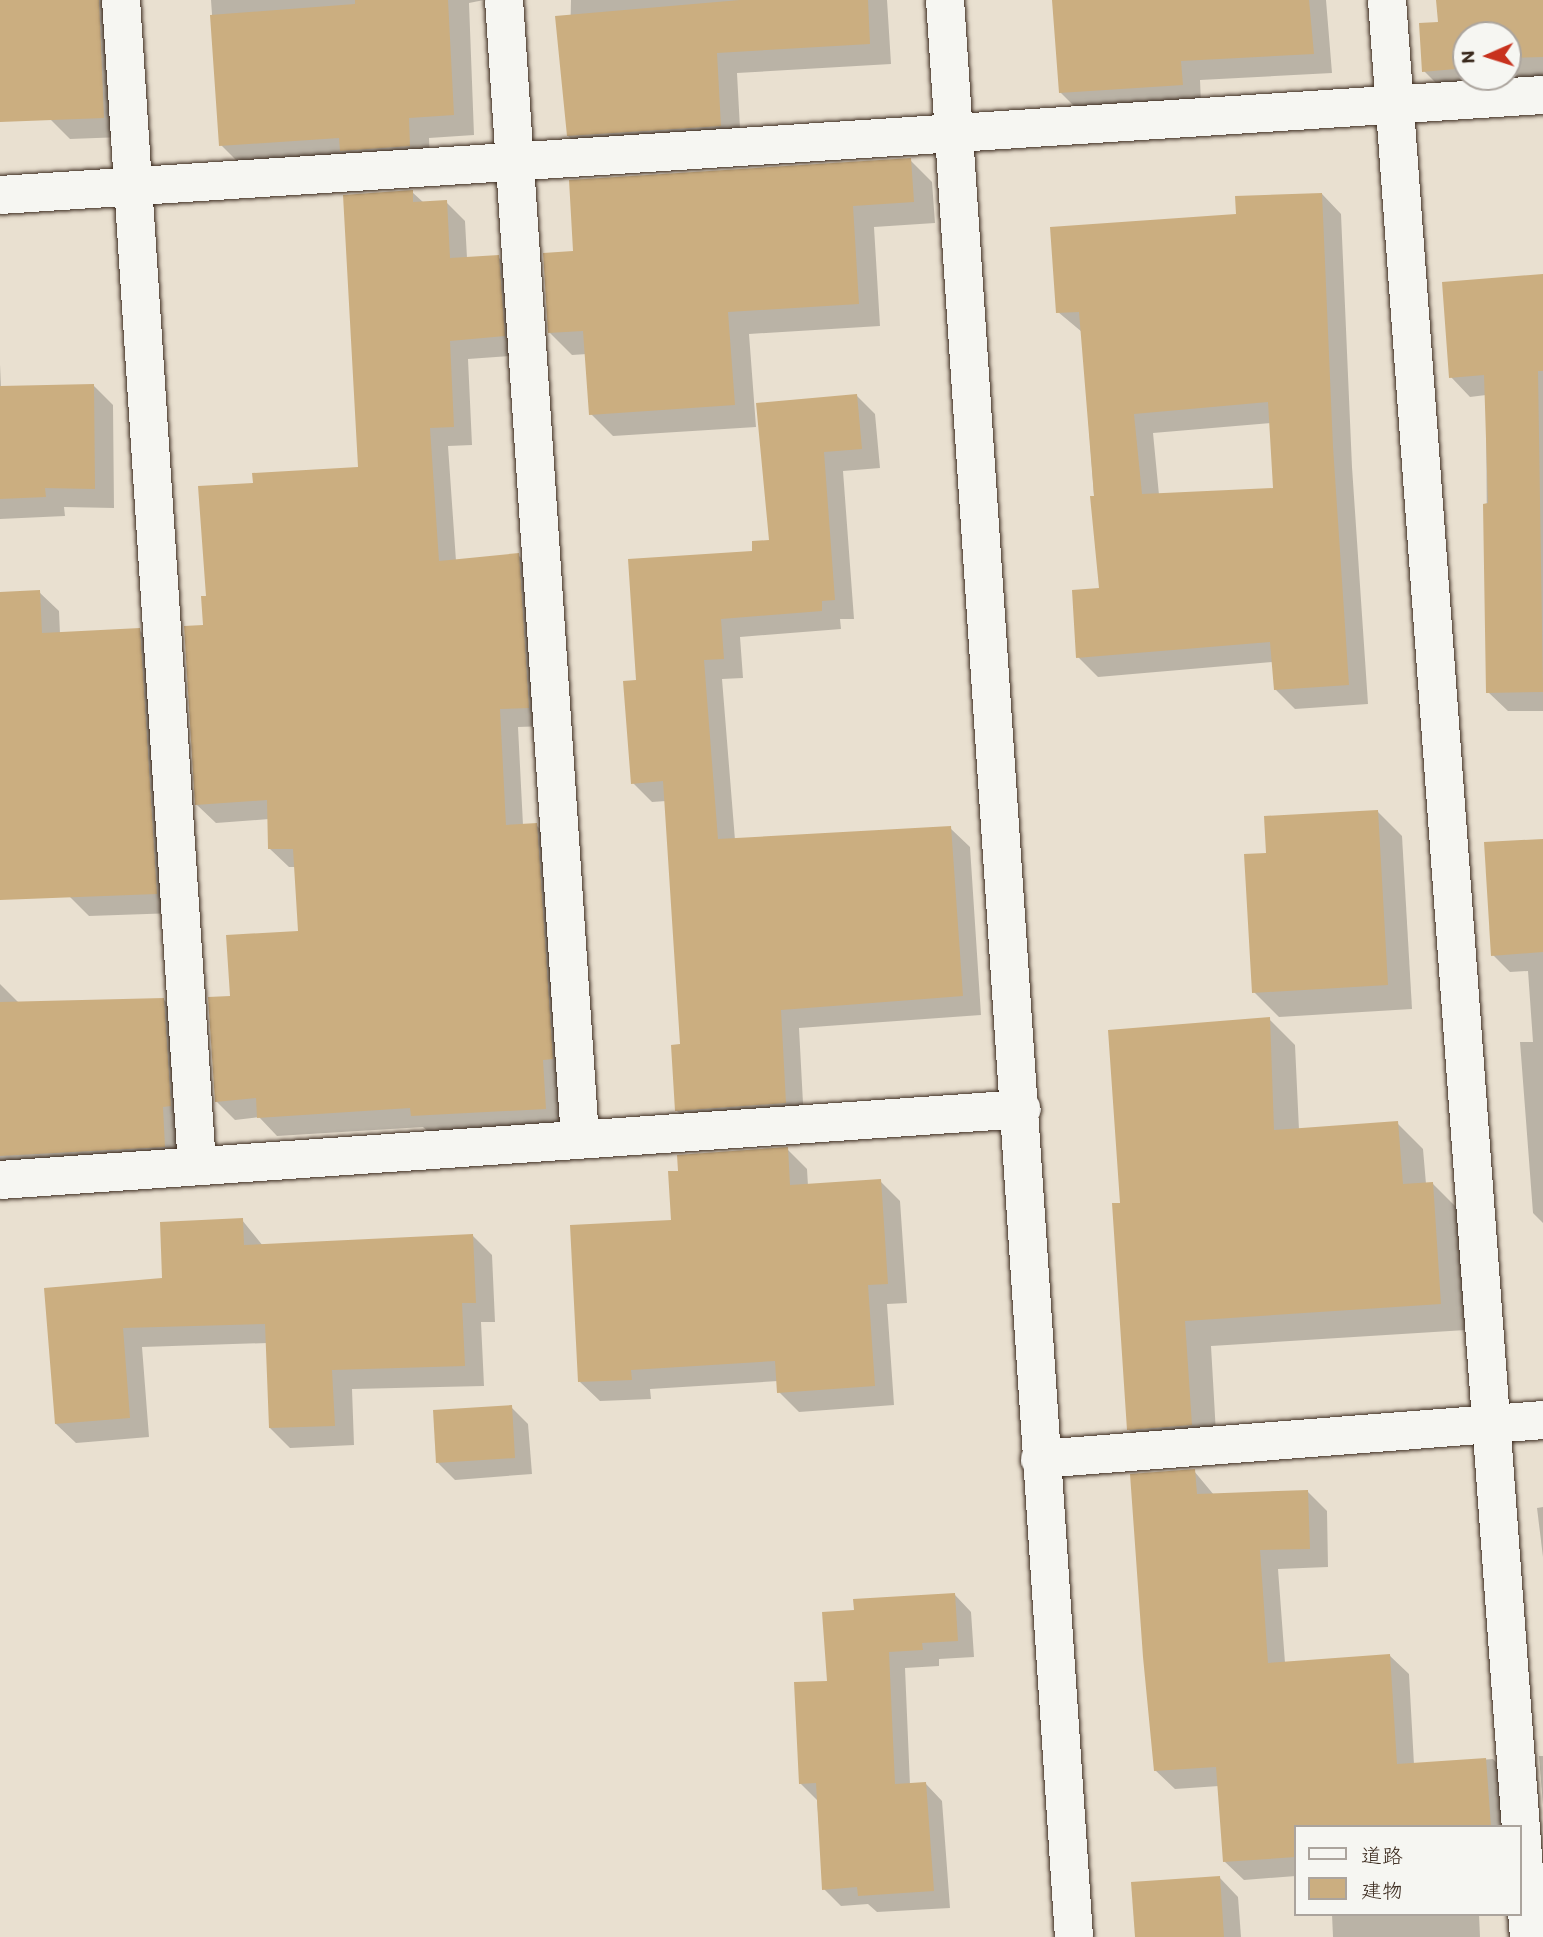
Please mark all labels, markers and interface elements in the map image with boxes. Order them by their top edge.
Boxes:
north arrow [1452,21,1522,91]
text: N [1456,50,1479,64]
legend [1294,1825,1522,1916]
text: 道路 [1361,1843,1403,1868]
text: 建物 [1361,1878,1403,1903]

